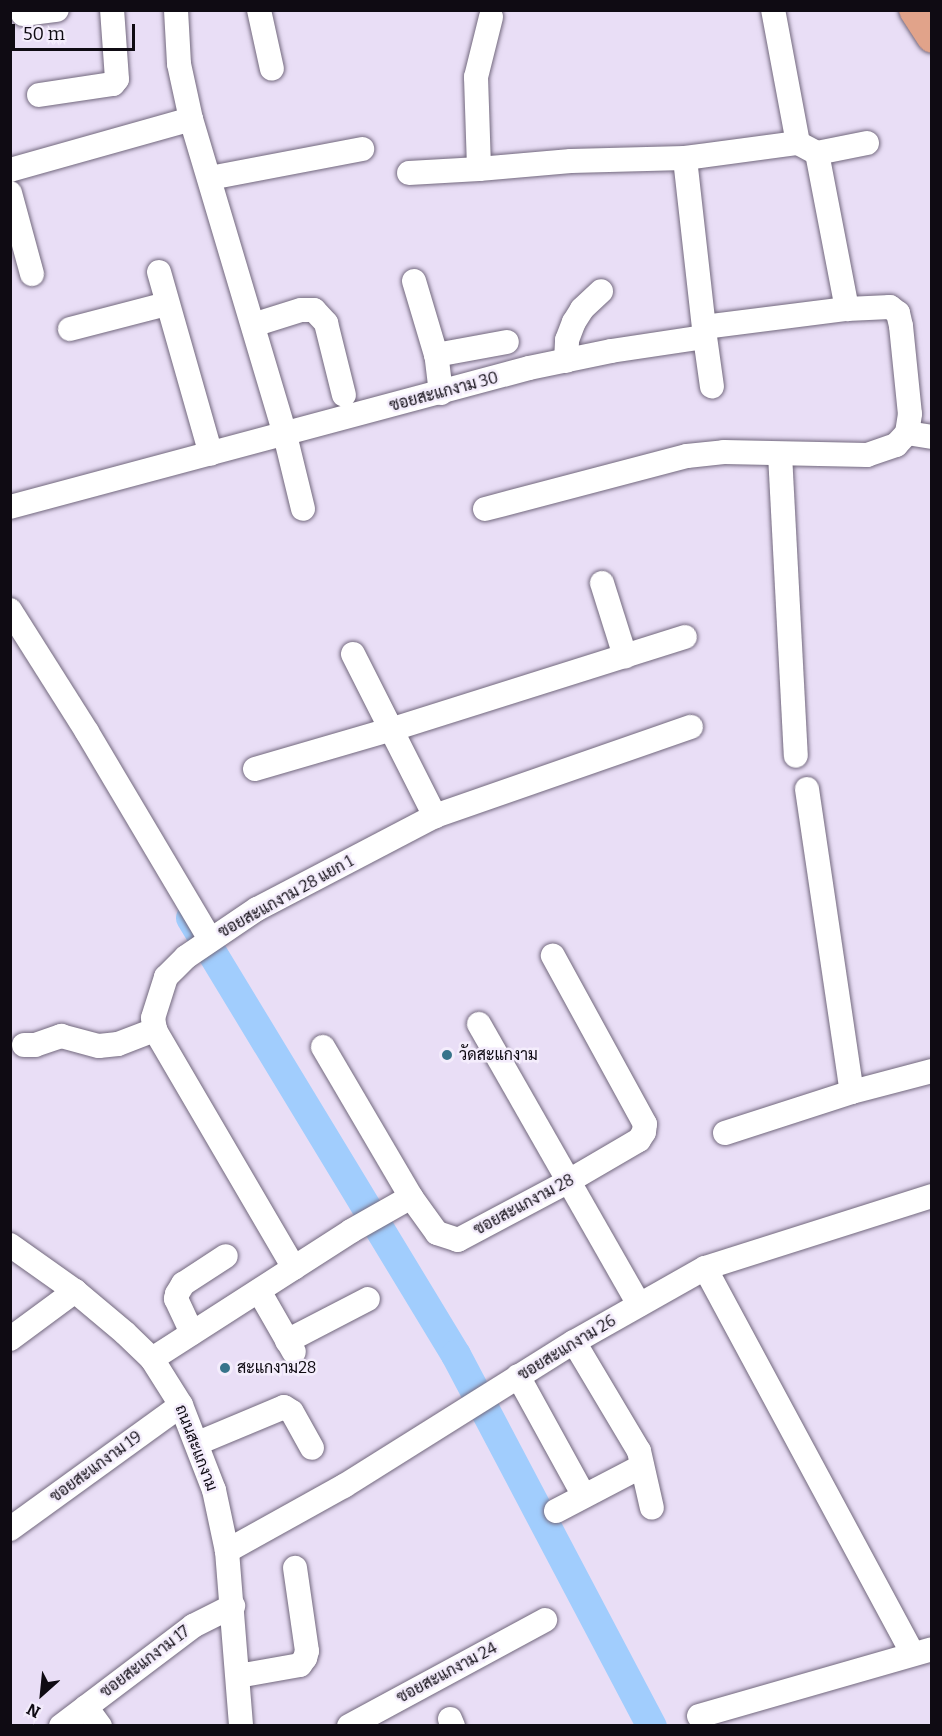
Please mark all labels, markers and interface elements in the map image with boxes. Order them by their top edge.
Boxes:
scale bar [15,12,138,50]
text: 50 m [23,23,65,45]
street label: ซอยสะแกงาม 30 [387,368,501,416]
street label: ซอยสะแกงาม 28 แยก 1 [215,852,357,942]
place label: วัดสะแกงาม [459,1045,538,1065]
marker: วัดสะแกงาม [440,1048,454,1062]
street label: ซอยสะแกงาม 28 [470,1170,578,1240]
street label: ซอยสะแกงาม 26 [515,1311,619,1385]
place label: สะแกงาม28 [237,1358,316,1378]
marker: สะแกงาม28 [218,1361,232,1375]
street label: ถนนสะแกงาม [171,1402,221,1494]
street label: ซอยสะแกงาม 19 [46,1427,146,1507]
street label: ซอยสะแกงาม 17 [96,1622,194,1702]
street label: ซอยสะแกงาม 24 [394,1639,500,1707]
north arrow [12,1664,72,1724]
text: N [24,1699,43,1722]

